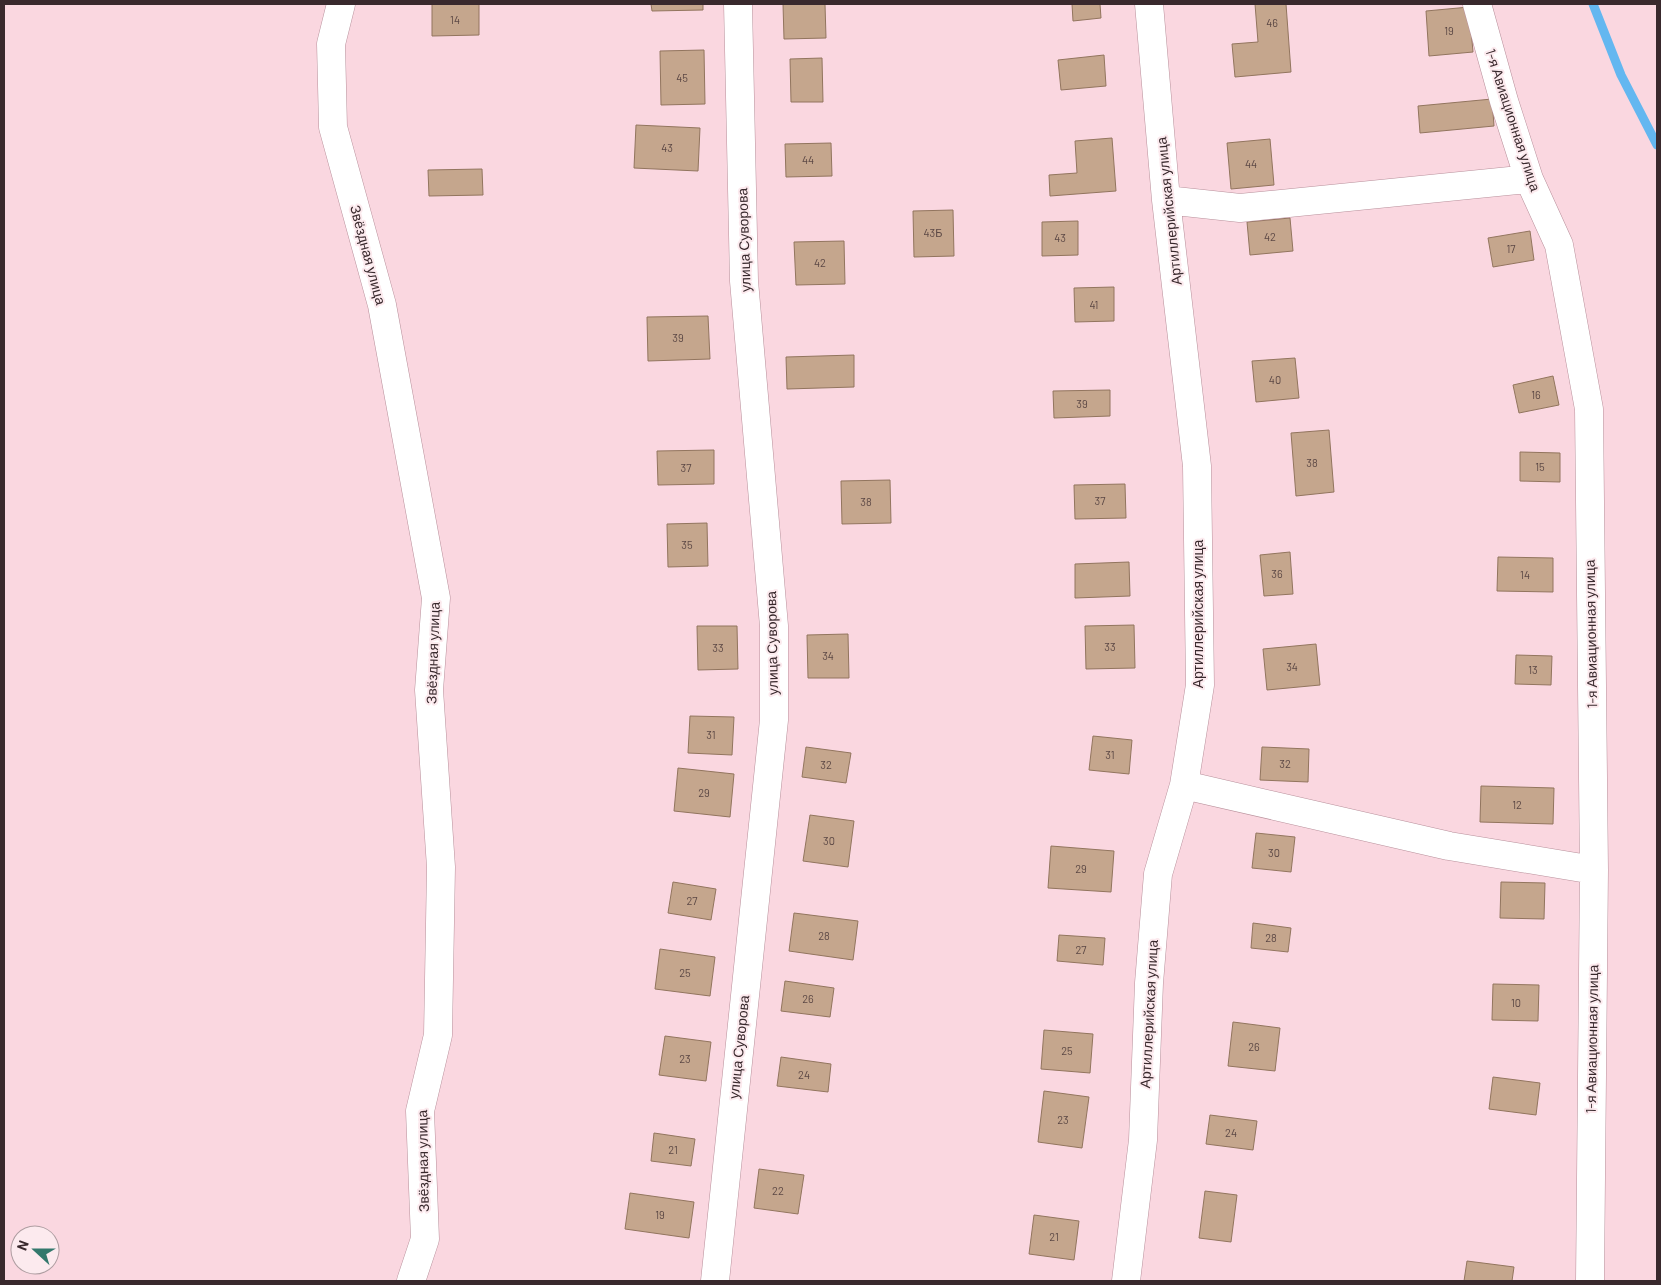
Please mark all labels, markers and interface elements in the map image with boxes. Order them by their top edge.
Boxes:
house number: 14 [450,13,460,26]
house number: 46 [1266,16,1278,29]
house number: 19 [1444,24,1454,37]
street label: 1-я Авиационная улица [1482,46,1545,193]
house number: 45 [676,71,688,84]
street label: Артиллерийская улица [1152,136,1185,286]
house number: 43 [661,141,673,154]
house number: 44 [802,153,814,166]
house number: 44 [1245,157,1257,170]
street label: улица Суворова [733,187,754,292]
street label: Звёздная улица [347,203,390,307]
house number: 43Б [924,226,942,239]
house number: 42 [1264,230,1276,243]
house number: 43 [1054,231,1066,244]
house number: 17 [1506,242,1516,255]
house number: 42 [814,256,826,269]
house number: 41 [1090,298,1098,311]
house number: 39 [672,331,684,344]
house number: 40 [1269,373,1281,386]
house number: 16 [1531,388,1541,401]
house number: 39 [1076,397,1088,410]
house number: 38 [1306,456,1318,469]
house number: 15 [1535,460,1545,473]
house number: 37 [681,461,691,474]
house number: 37 [1095,494,1105,507]
house number: 38 [860,495,872,508]
house number: 35 [681,538,693,551]
street label: Артиллерийская улица [1189,539,1206,688]
street label: 1-я Авиационная улица [1581,559,1600,709]
house number: 36 [1271,567,1283,580]
house number: 14 [1520,568,1530,581]
street label: улица Суворова [762,591,781,695]
street label: Звёздная улица [422,601,443,704]
house number: 33 [1104,640,1116,653]
house number: 33 [712,641,724,654]
house number: 34 [822,649,834,662]
house number: 34 [1286,660,1298,673]
house number: 13 [1528,663,1538,676]
house number: 31 [706,728,716,741]
house number: 31 [1105,748,1115,761]
house number: 32 [1279,757,1291,770]
house number: 32 [820,758,832,771]
house number: 29 [698,786,710,799]
house number: 12 [1512,798,1522,811]
house number: 30 [823,834,835,847]
house number: 30 [1268,846,1280,859]
house number: 29 [1075,862,1087,875]
house number: 27 [686,894,698,907]
house number: 28 [818,929,830,942]
house number: 28 [1265,931,1277,944]
street label: Артиллерийская улица [1136,939,1161,1089]
house number: 27 [1075,943,1087,956]
street label: 1-я Авиационная улица [1582,964,1601,1114]
house number: 25 [679,966,691,979]
house number: 26 [802,992,814,1005]
street label: улица Суворова [725,994,752,1100]
house number: 10 [1511,996,1521,1009]
house number: 26 [1248,1040,1260,1053]
house number: 25 [1061,1044,1073,1057]
house number: 23 [679,1052,691,1065]
house number: 24 [798,1068,810,1081]
street label: Звёздная улица [413,1109,432,1212]
house number: 23 [1057,1113,1069,1126]
house number: 24 [1225,1126,1237,1139]
house number: 21 [668,1143,678,1156]
house number: 22 [772,1184,784,1197]
house number: 19 [655,1208,665,1221]
north arrow [10,1225,60,1275]
house number: 21 [1049,1230,1059,1243]
text: N [13,1238,32,1253]

